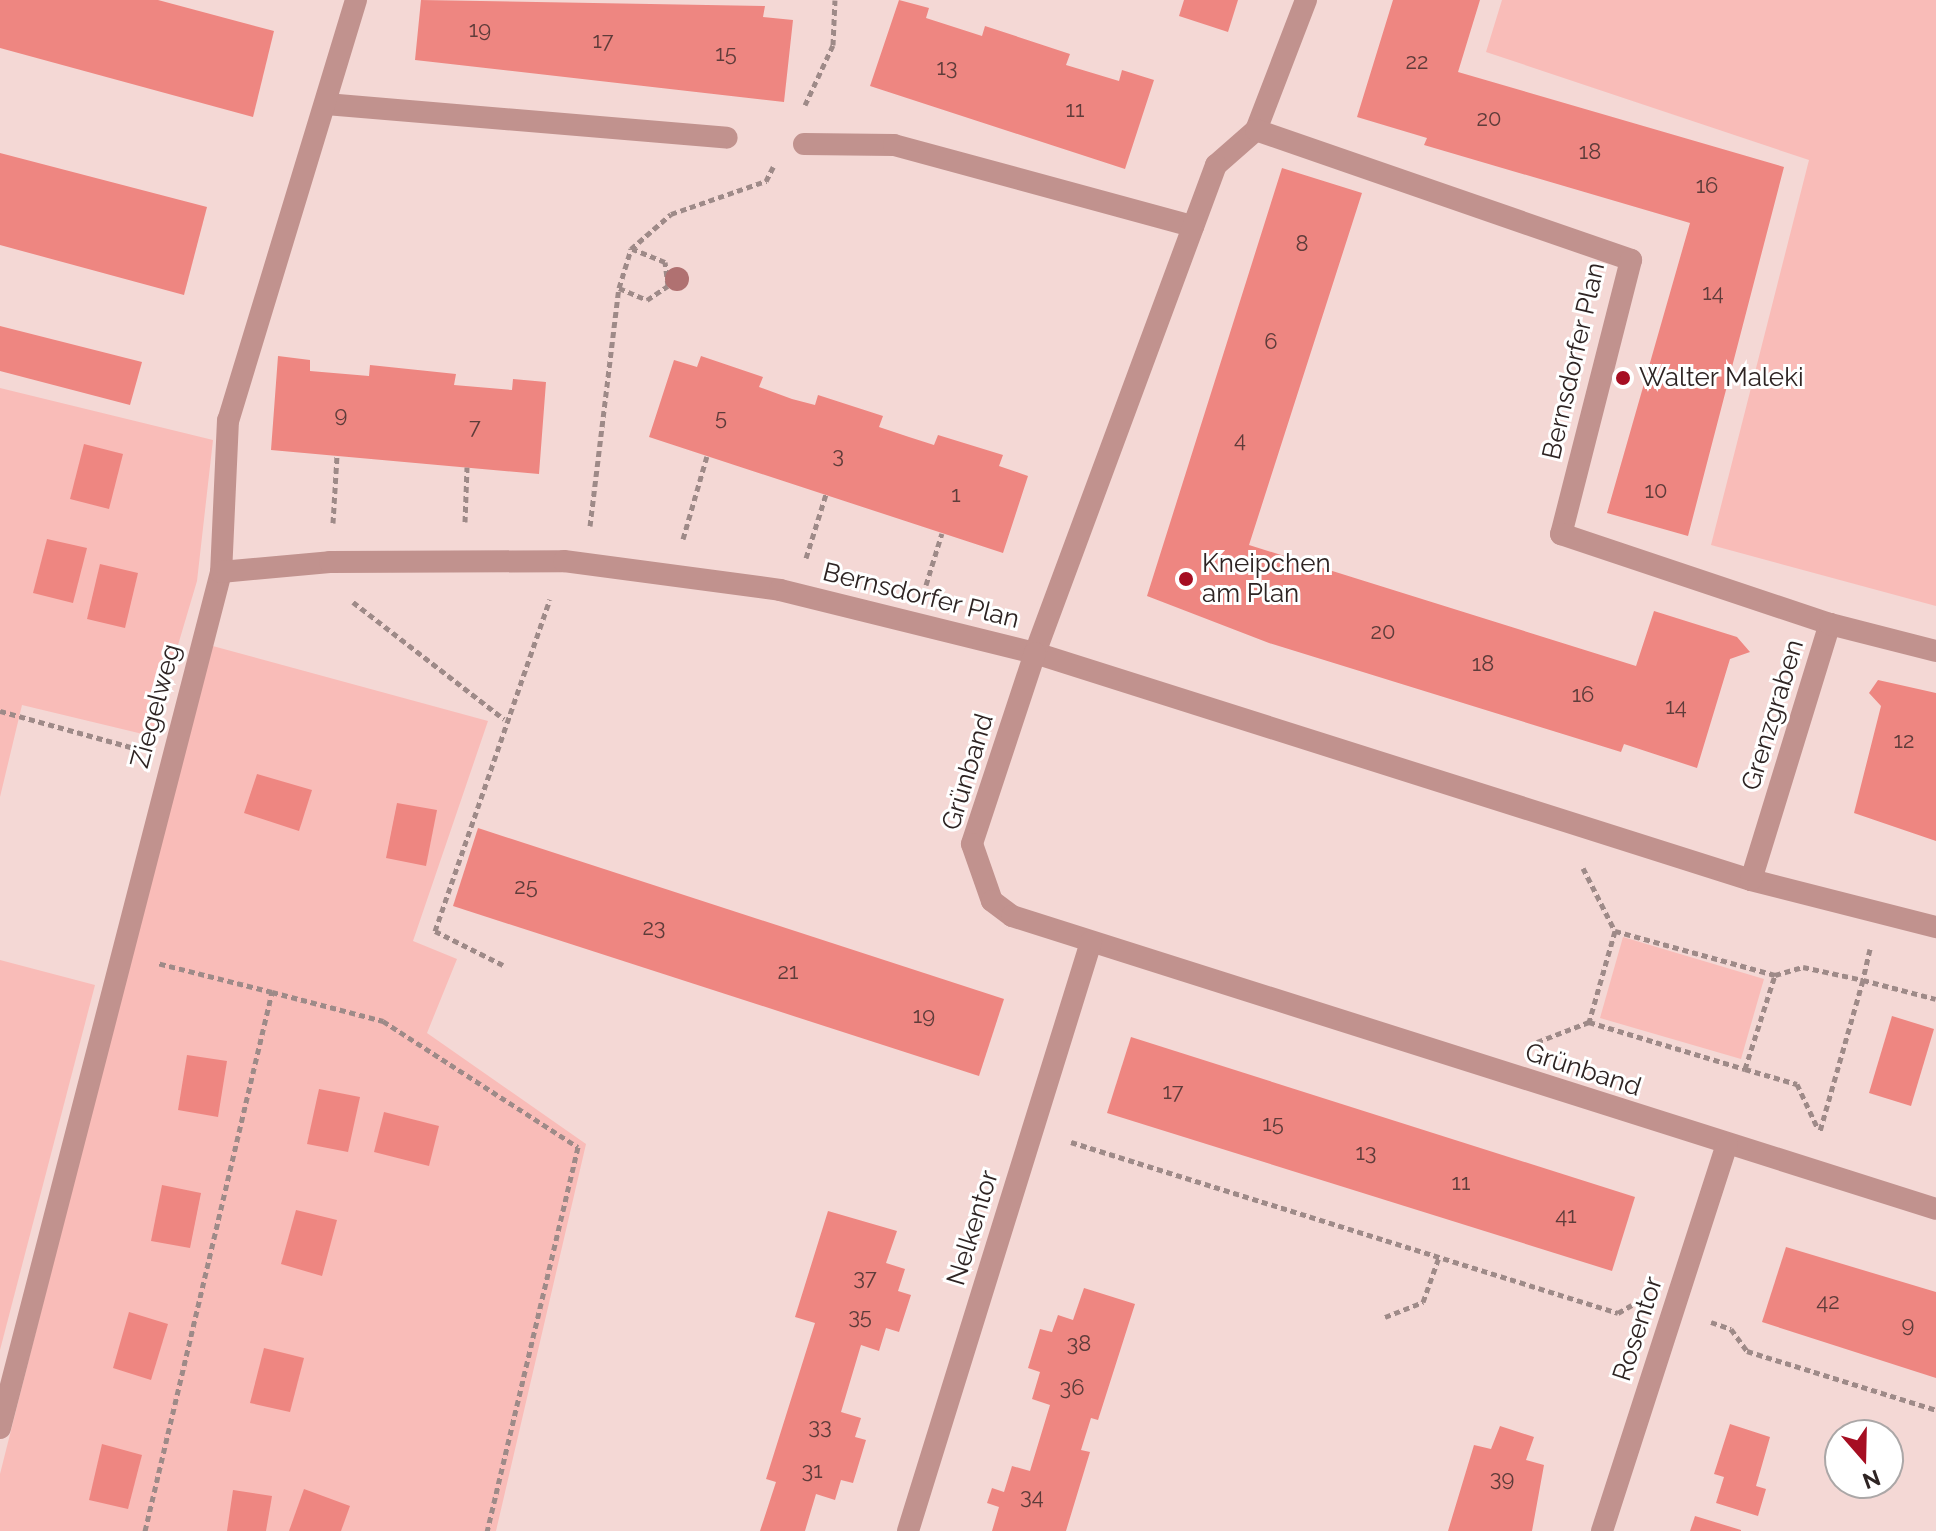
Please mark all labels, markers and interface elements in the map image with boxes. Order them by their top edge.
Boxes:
house number: 19 [469,17,491,43]
house number: 17 [592,28,614,54]
house number: 15 [715,41,737,67]
house number: 22 [1406,49,1428,75]
house number: 13 [936,55,958,81]
house number: 11 [1066,97,1084,123]
house number: 20 [1477,106,1501,132]
house number: 18 [1579,139,1601,165]
house number: 16 [1696,173,1718,199]
house number: 8 [1295,231,1309,257]
street label: Bernsdorfer Plan [1536,259,1612,463]
house number: 14 [1702,280,1724,306]
house number: 6 [1264,329,1278,355]
place label: Walter Maleki [1639,362,1804,394]
marker: Walter Maleki [1614,369,1632,387]
house number: 9 [335,402,347,428]
house number: 5 [715,405,727,431]
house number: 7 [469,414,481,440]
house number: 4 [1234,427,1246,453]
house number: 3 [832,443,844,469]
house number: 10 [1645,478,1667,504]
house number: 1 [951,482,961,508]
place label: Kneipchen am Plan [1202,548,1331,610]
street label: Bernsdorfer Plan [819,556,1023,636]
marker: Kneipchen am Plan [1177,570,1195,588]
house number: 20 [1371,619,1395,645]
street label: Grenzgraben [1735,636,1811,794]
street label: Ziegelweg [124,641,188,771]
house number: 18 [1472,651,1494,677]
house number: 16 [1572,682,1594,708]
house number: 14 [1665,694,1687,720]
street label: Grünband [936,710,1000,834]
house number: 12 [1894,728,1914,754]
house number: 25 [514,874,538,900]
house number: 23 [642,915,666,941]
house number: 21 [778,959,798,985]
house number: 19 [913,1003,935,1029]
street label: Grünband [1521,1037,1645,1103]
house number: 17 [1162,1079,1184,1105]
house number: 15 [1262,1111,1284,1137]
house number: 13 [1355,1140,1377,1166]
street label: Nelkentor [941,1167,1005,1289]
house number: 11 [1452,1170,1470,1196]
house number: 41 [1555,1203,1577,1229]
house number: 37 [853,1265,877,1291]
street label: Rosentor [1606,1273,1670,1385]
house number: 42 [1816,1289,1840,1315]
house number: 35 [848,1304,872,1330]
house number: 9 [1902,1312,1914,1338]
house number: 38 [1067,1331,1091,1357]
house number: 36 [1059,1375,1085,1401]
house number: 33 [808,1414,832,1440]
north arrow [1824,1419,1904,1499]
house number: 31 [801,1458,823,1484]
text: N [1859,1465,1884,1495]
house number: 39 [1490,1466,1514,1492]
house number: 34 [1020,1484,1044,1510]

